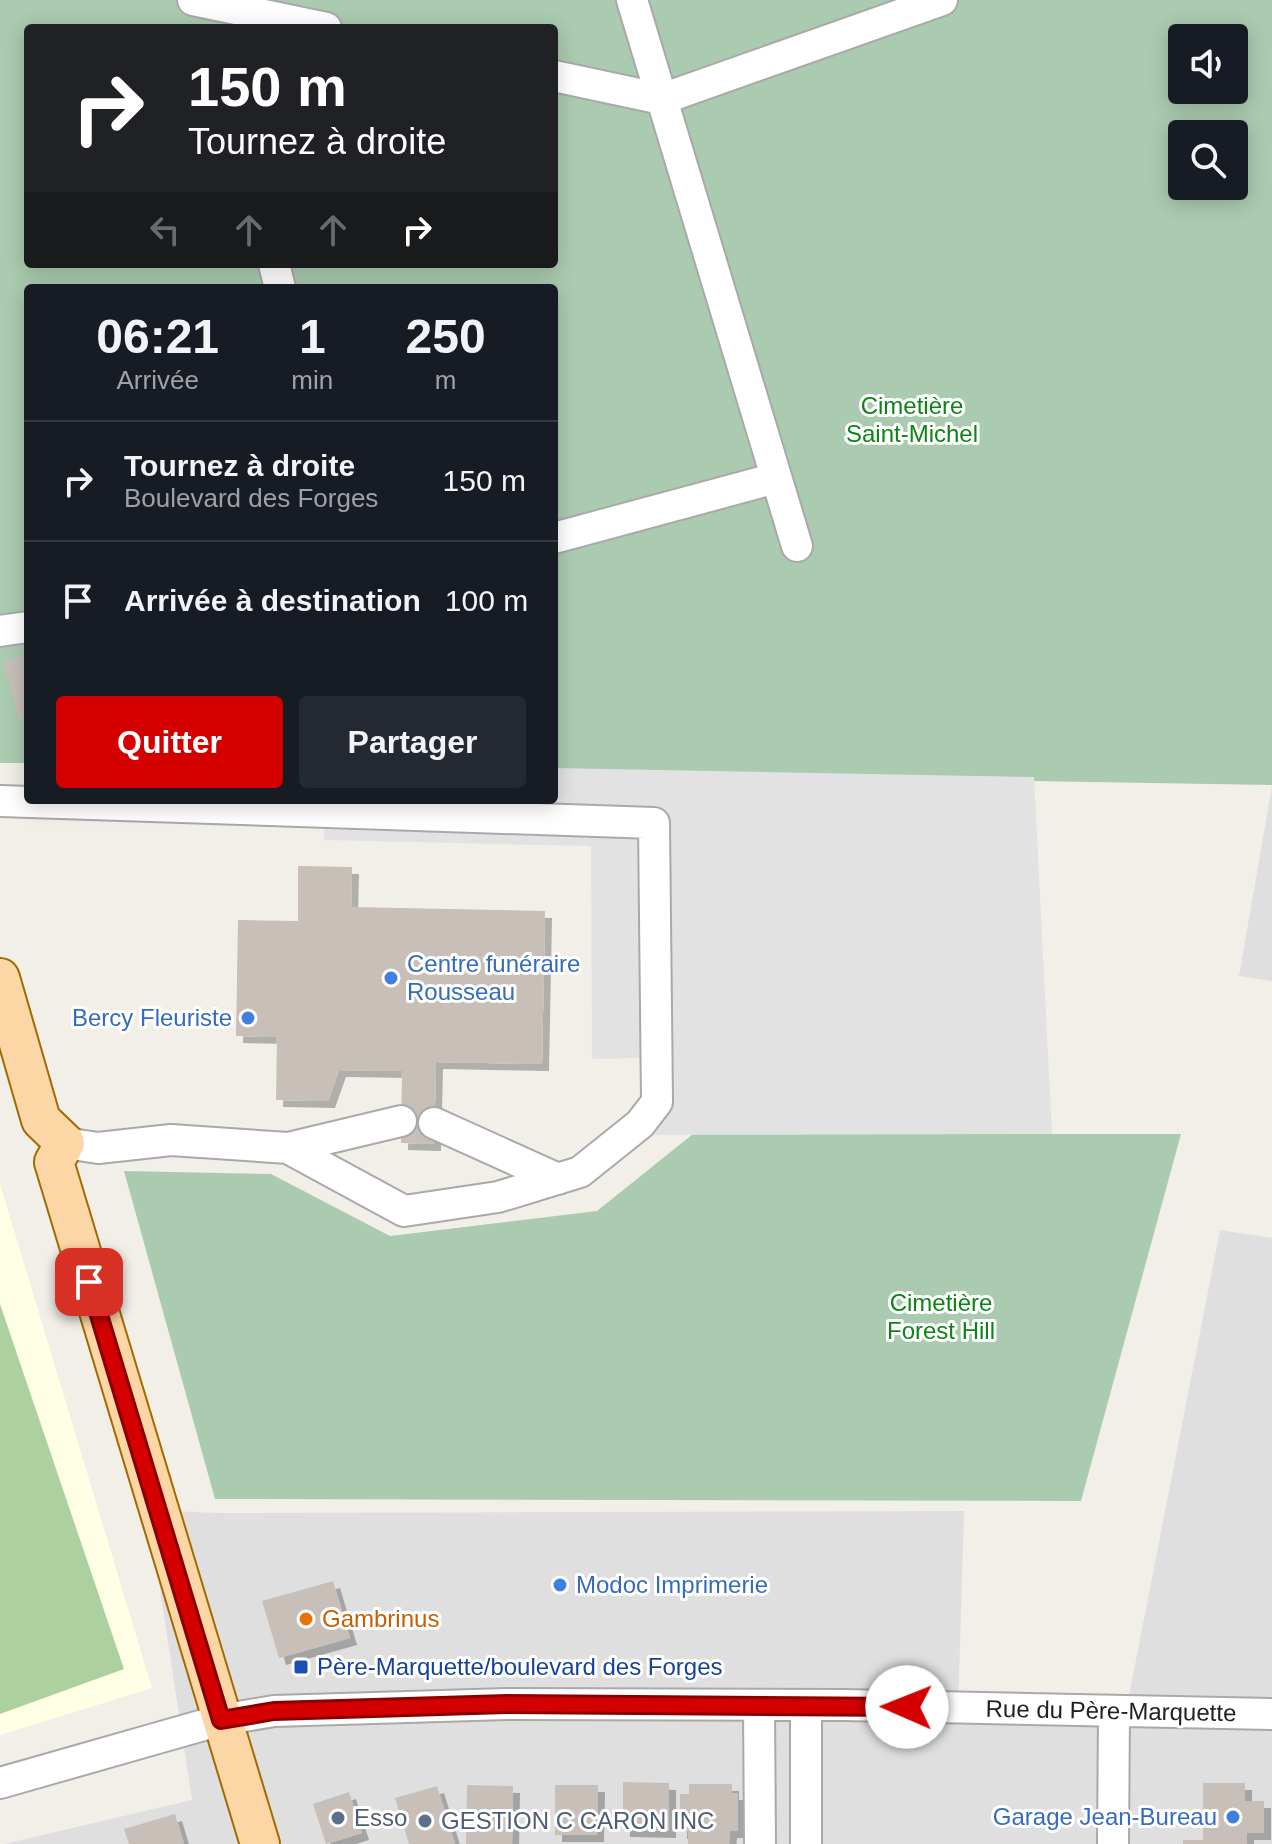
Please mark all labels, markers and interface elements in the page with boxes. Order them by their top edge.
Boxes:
map controls [1168,24,1248,200]
button: sound [1168,24,1248,104]
text: 150 m [188,55,347,118]
icon: right [56,56,160,160]
button: search [1168,120,1248,200]
text: Tournez à droite [188,121,446,162]
icon: left [143,208,187,252]
icon: ahead [227,208,271,252]
icon: ahead [311,208,355,252]
icon: right [395,208,439,252]
text: 06:21 [96,310,219,363]
text: 1 [299,310,326,363]
text: 250 [406,310,486,363]
text: Arrivée [117,365,199,395]
text: min [291,365,333,395]
text: m [435,365,456,395]
park label: Cimetière Saint-Michel [846,392,978,447]
text: Tournez à droite [124,449,355,482]
icon: right [56,459,100,503]
text: 150 m [443,464,526,497]
text: Boulevard des Forges [124,483,378,513]
icon: arrive [56,579,100,623]
text: Arrivée à destination [124,584,421,617]
text: 100 m [445,584,528,617]
button: Quitter [56,696,283,788]
button: Partager [299,696,526,788]
place label: Centre funéraire Rousseau [407,950,580,1005]
marker: Centre funéraire Rousseau [382,969,400,987]
place label: Bercy Fleuriste [72,1004,232,1031]
marker: Bercy Fleuriste [239,1009,257,1027]
pin [55,1248,123,1316]
icon: arrive [67,1260,111,1304]
park label: Cimetière Forest Hill [887,1289,995,1344]
place label: Modoc Imprimerie [576,1571,768,1598]
marker: Modoc Imprimerie [551,1576,569,1594]
place label: Gambrinus [322,1605,439,1632]
marker: Gambrinus [297,1610,315,1628]
place label: Père-Marquette/boulevard des Forges [317,1653,723,1680]
marker: Père-Marquette/boulevard des Forges [292,1658,310,1676]
position arrow [865,1665,949,1749]
street label: Rue du Père-Marquette [985,1695,1237,1726]
place label: Garage Jean-Bureau [993,1803,1217,1830]
place label: Esso [354,1804,407,1831]
place label: GESTION C CARON INC [441,1807,714,1834]
marker: Garage Jean-Bureau [1224,1808,1242,1826]
marker: Esso [329,1809,347,1827]
marker: GESTION C CARON INC [416,1812,434,1830]

